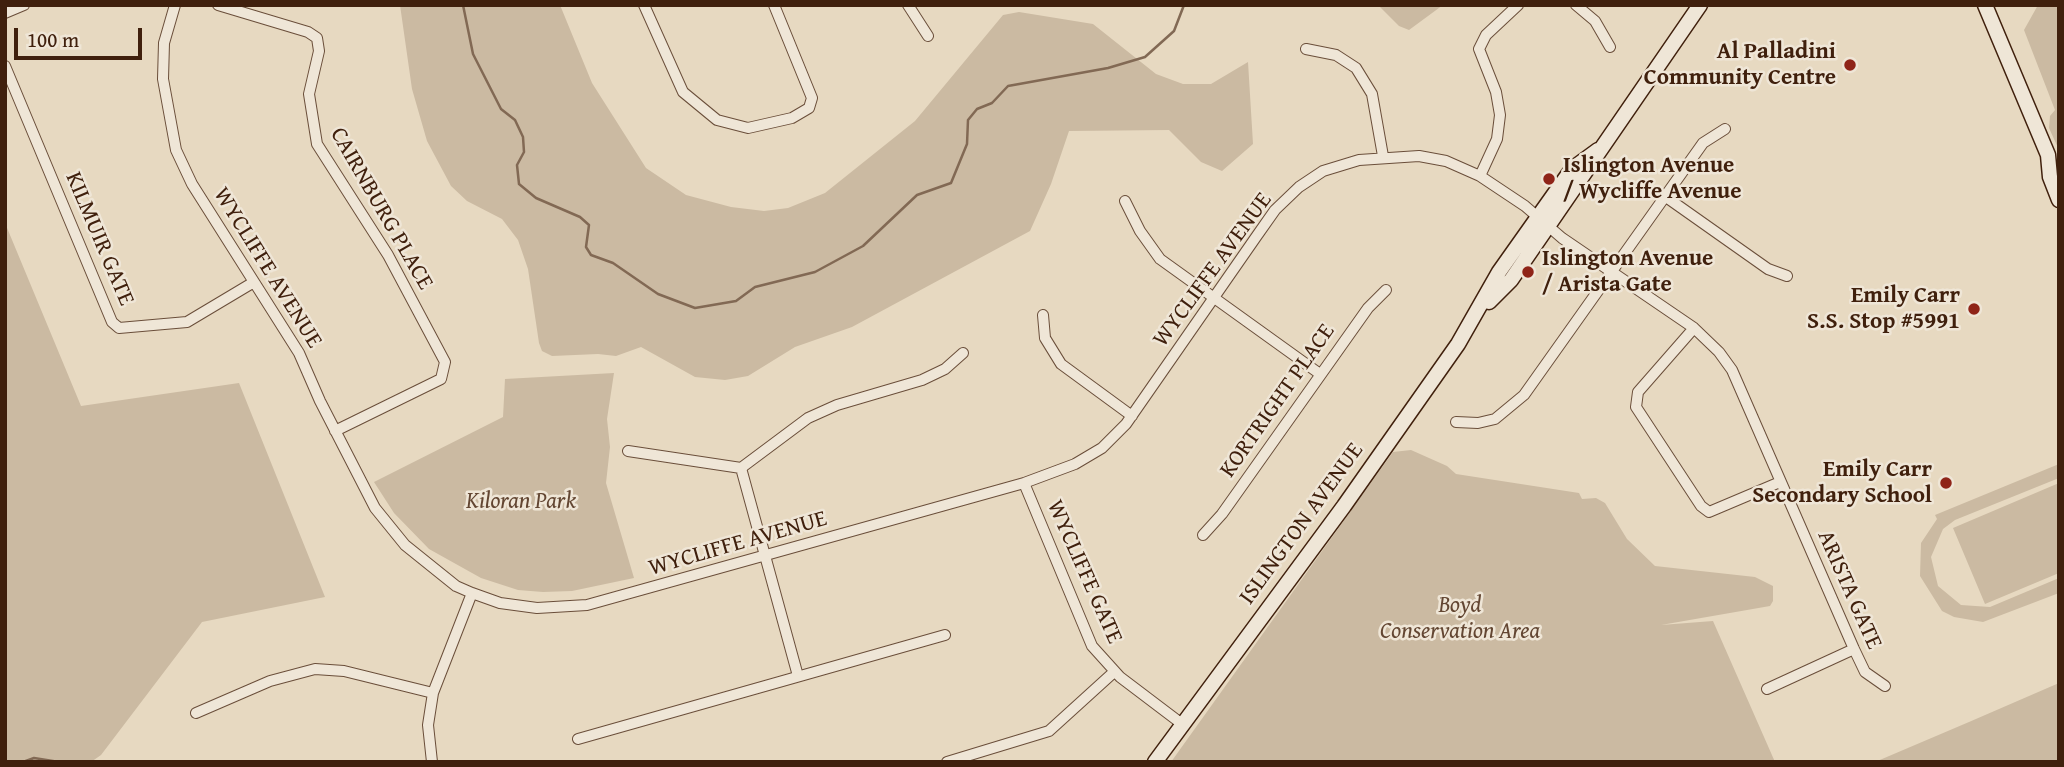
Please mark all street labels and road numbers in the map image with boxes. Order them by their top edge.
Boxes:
street label: CAIRNBURG PLACE [323,123,439,295]
street label: KILMUIR GATE [59,168,139,310]
street label: WYCLIFFE AVENUE [207,183,327,353]
street label: WYCLIFFE AVENUE [1148,187,1278,353]
street label: KORTRIGHT PLACE [1215,319,1341,483]
street label: ISLINGTON AVENUE [1234,438,1370,610]
street label: WYCLIFFE GATE [1040,496,1128,648]
street label: WYCLIFFE AVENUE [646,505,830,583]
street label: ARISTA GATE [1811,526,1887,654]

